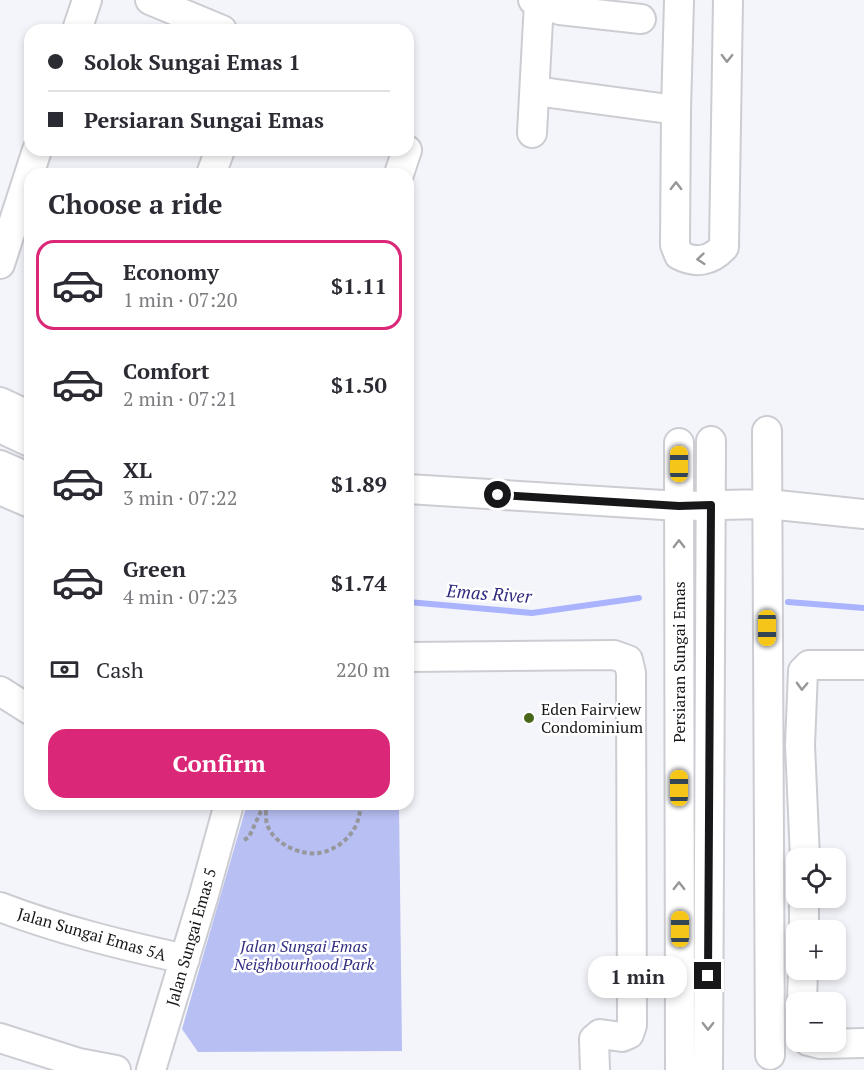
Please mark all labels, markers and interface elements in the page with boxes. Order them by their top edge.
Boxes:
text: Solok Sungai Emas 1 [84,47,301,76]
one-way arrow [721,54,734,63]
text: Persiaran Sungai Emas [84,105,324,134]
one-way arrow [670,182,682,191]
text: Choose a ride [48,186,223,222]
one-way arrow [696,252,706,265]
text: Economy [123,257,219,286]
icon: car [51,258,105,312]
text: $1.11 [331,271,387,300]
text: 1 min · 07:20 [123,286,237,313]
text: Comfort [123,356,209,385]
icon: car [51,357,105,411]
text: $1.50 [331,370,387,399]
text: 2 min · 07:21 [123,385,237,412]
car [670,446,688,482]
text: XL [123,455,152,484]
icon: car [51,456,105,510]
text: $1.89 [331,469,387,498]
route start [484,481,511,508]
text: 3 min · 07:22 [123,484,237,511]
one-way arrow [673,539,685,548]
text: Green [123,554,186,583]
icon: car [51,555,105,609]
text: $1.74 [331,568,387,597]
water label: Emas River [445,578,534,608]
street label: Persiaran Sungai Emas [668,581,690,743]
text: 4 min · 07:23 [123,583,237,610]
car [758,610,776,646]
icon: cash [48,653,81,686]
text: Cash [96,655,144,684]
text: 220 m [336,656,390,683]
one-way arrow [796,682,808,691]
place label: Eden Fairview Condominium [541,698,643,738]
marker: Eden Fairview Condominium [522,711,536,725]
button: Confirm [48,729,390,798]
car [670,770,688,806]
map controls [786,848,846,1052]
button: locate [786,848,846,908]
street label: Jalan Sungai Emas 5 [161,865,221,1009]
one-way arrow [673,881,685,890]
street label: Jalan Sungai Emas 5A [15,902,169,966]
car [671,911,689,947]
button: + [786,920,846,980]
park label: Jalan Sungai Emas Neighbourhood Park [233,935,374,975]
callout: 1 min [588,955,687,997]
route end [694,962,721,989]
text: 1 min [610,963,665,990]
button: − [786,992,846,1052]
one-way arrow [702,1021,714,1030]

